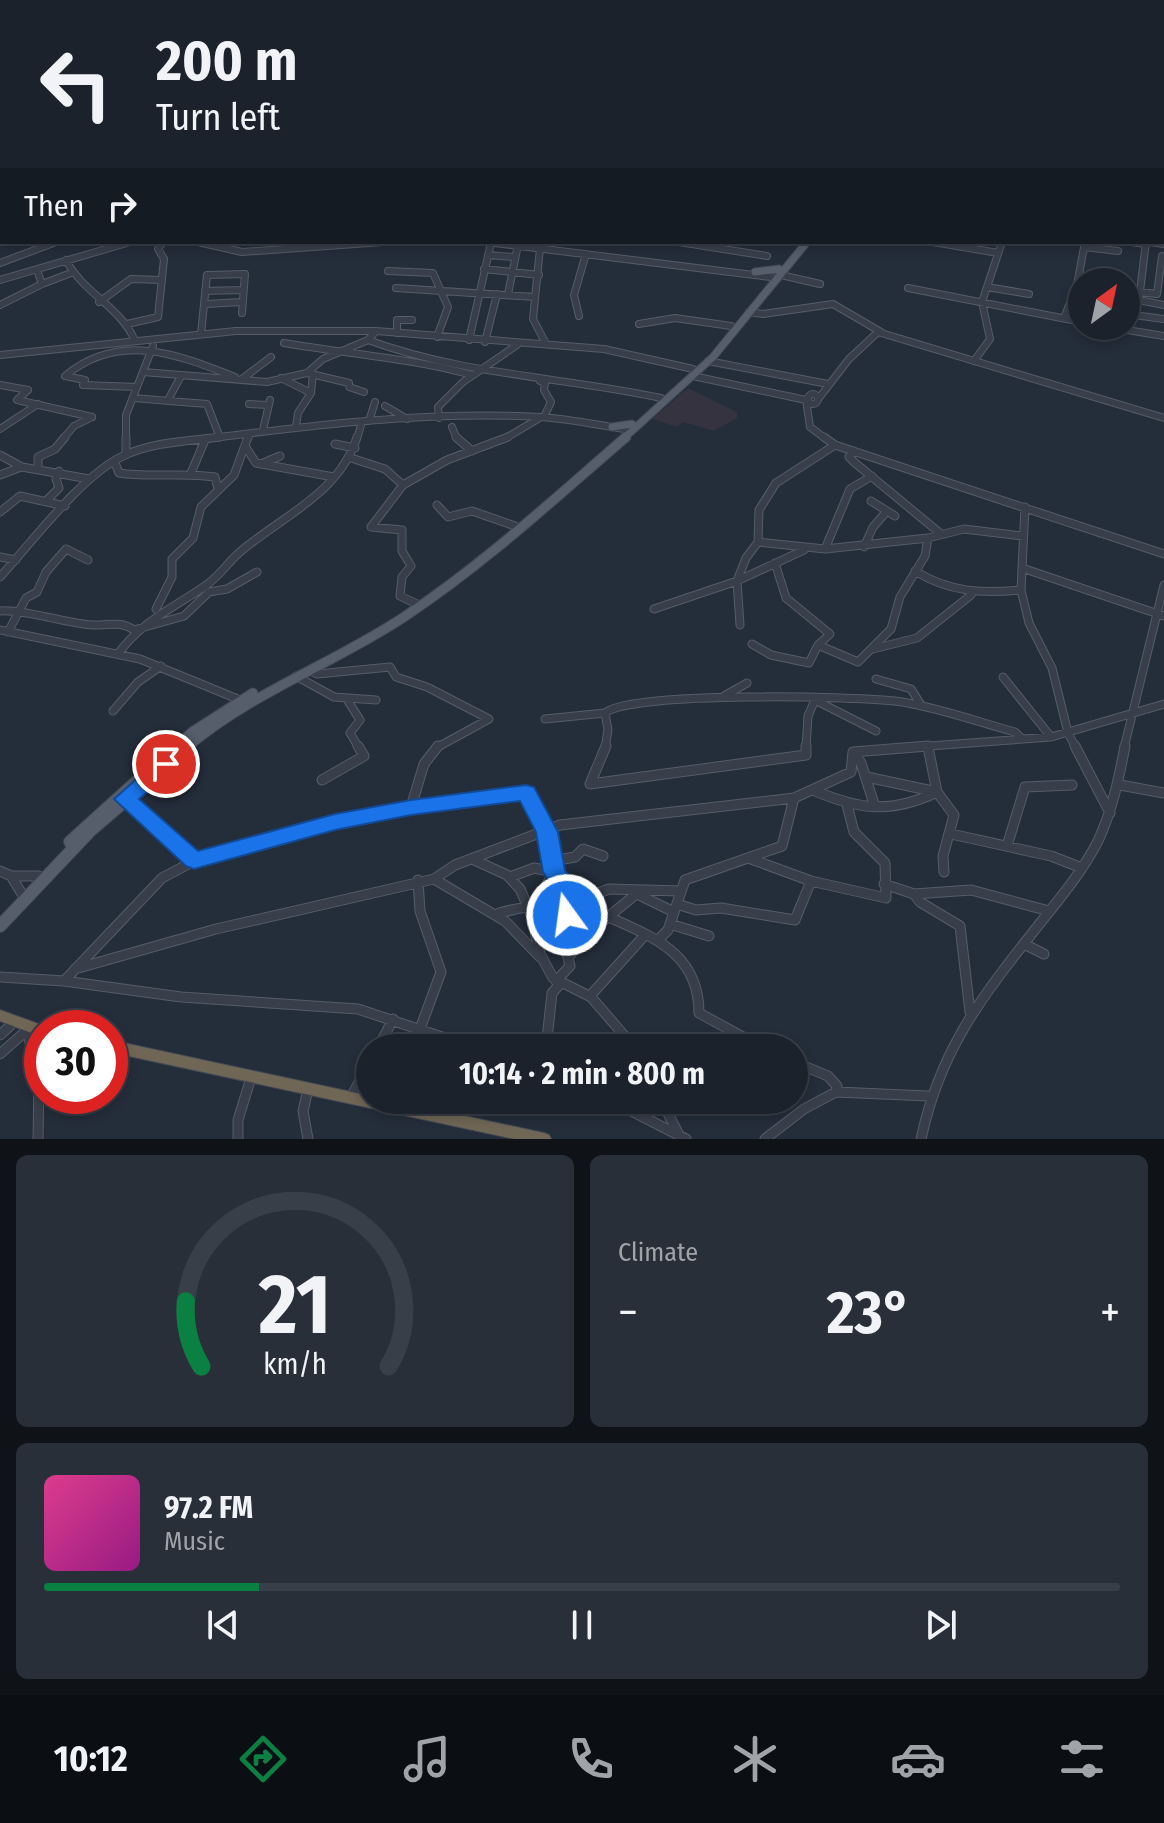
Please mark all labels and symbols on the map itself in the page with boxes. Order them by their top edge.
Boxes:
north arrow [1068,268,1140,340]
pin [132,730,200,798]
position arrow [525,873,609,957]
speed limit sign: 30 [24,1010,128,1114]

